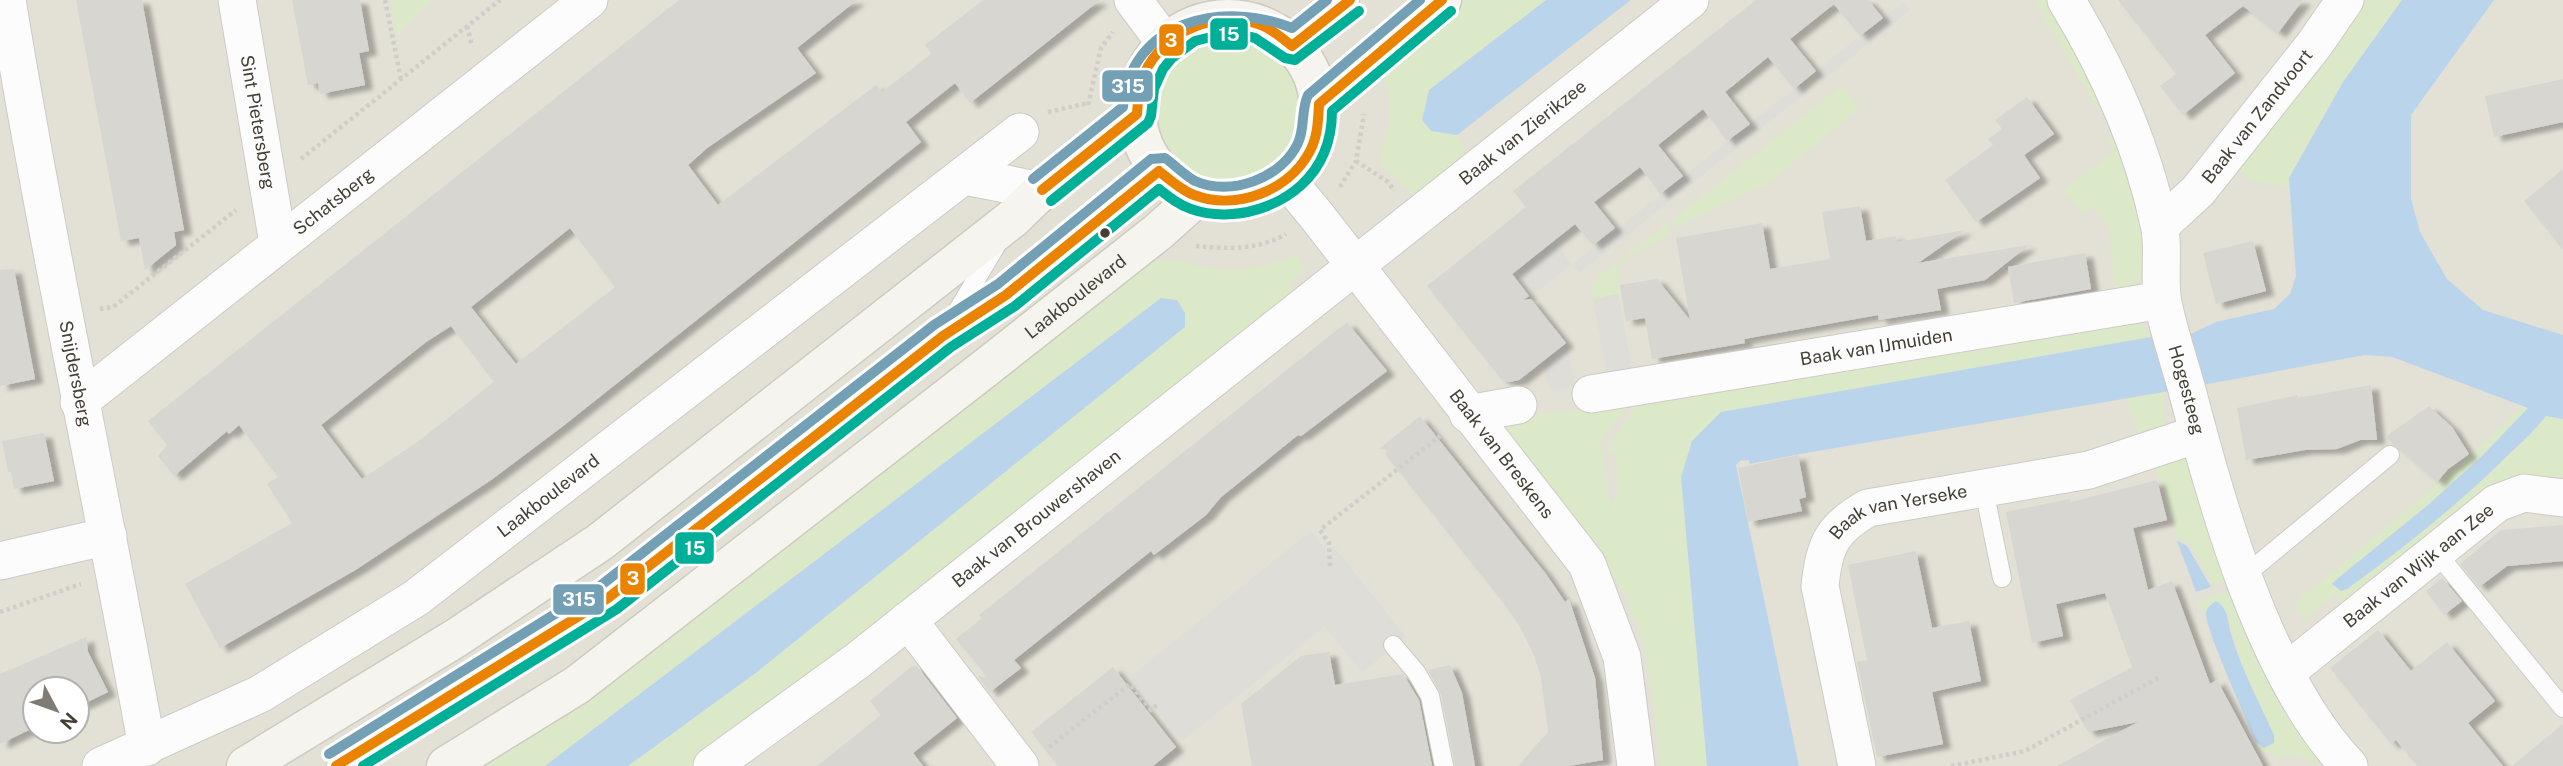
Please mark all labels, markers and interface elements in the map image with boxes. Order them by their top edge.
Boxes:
line badge: 15 [1209,17,1249,51]
line badge: 3 [1158,23,1185,57]
text: 15 [1219,23,1239,45]
text: 3 [1165,29,1177,51]
street label: Baak van Zandvoort [2197,45,2317,187]
street label: Sint Pietersberg [236,54,280,191]
line badge: 315 [1101,69,1154,103]
text: 315 [1111,75,1145,97]
street label: Baak van Zierikzee [1455,75,1590,189]
street label: Schatsberg [289,163,378,239]
unlabelled marker [1098,226,1112,240]
street label: Laakboulevard [1021,250,1130,343]
street label: Snijdersberg [55,319,97,429]
street label: Baak van IJmuiden [1798,324,1954,369]
street label: Hogesteeg [2164,342,2209,437]
street label: Baak van Breskens [1445,385,1559,522]
street label: Baak van Brouwershaven [948,445,1125,592]
street label: Laakboulevard [493,449,603,541]
street label: Baak van Yerseke [1824,480,1969,543]
street label: Baak van Wijk aan Zee [2339,499,2498,632]
line badge: 15 [674,531,715,565]
text: 15 [685,537,705,559]
line badge: 3 [619,562,646,596]
text: 3 [627,567,639,589]
line badge: 315 [552,583,605,616]
text: 315 [562,588,596,610]
north arrow [21,675,91,745]
text: N [56,708,82,734]

